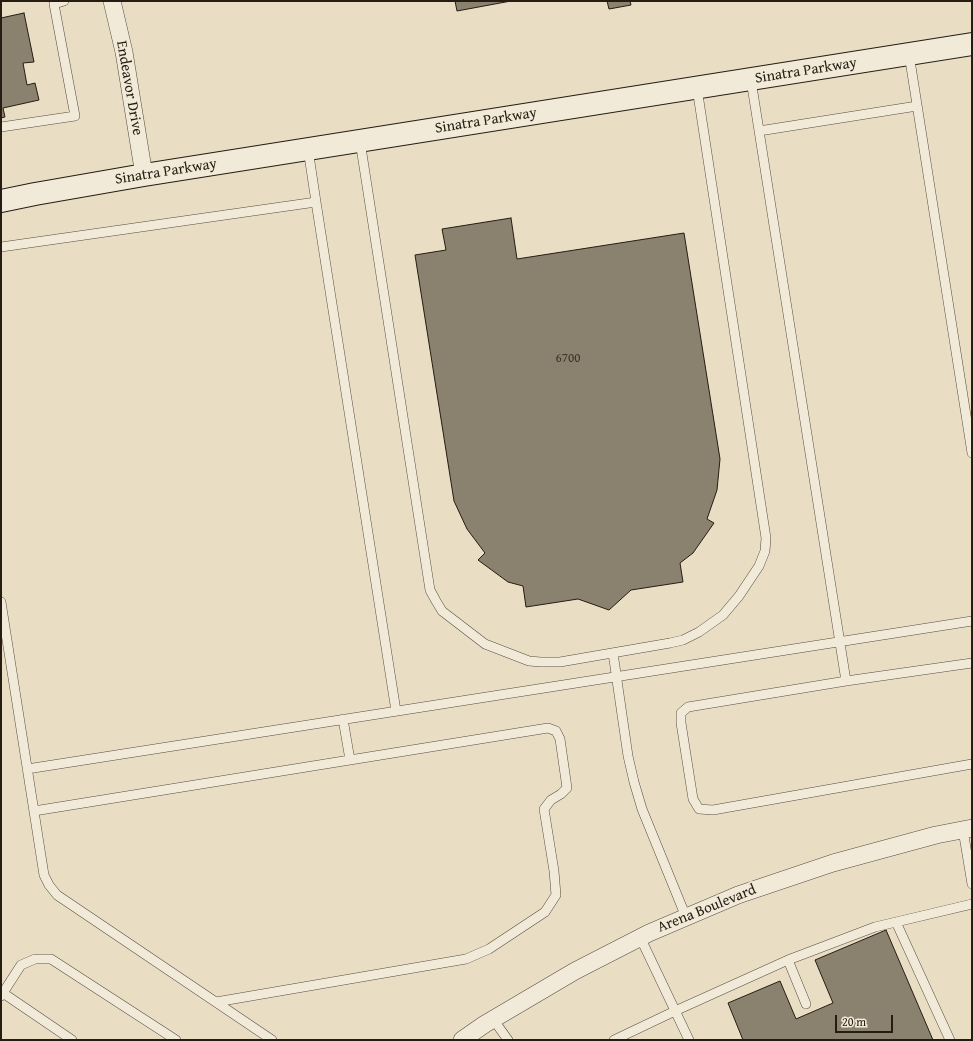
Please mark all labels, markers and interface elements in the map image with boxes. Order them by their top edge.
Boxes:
street label: Endeavor Drive [112,39,146,137]
street label: Sinatra Parkway [754,54,858,88]
street label: Sinatra Parkway [434,104,538,138]
street label: Sinatra Parkway [114,155,218,189]
house number: 6700 [555,351,581,367]
street label: Arena Boulevard [655,881,759,937]
scale bar [837,1007,895,1033]
text: 20 m [842,1013,866,1030]

